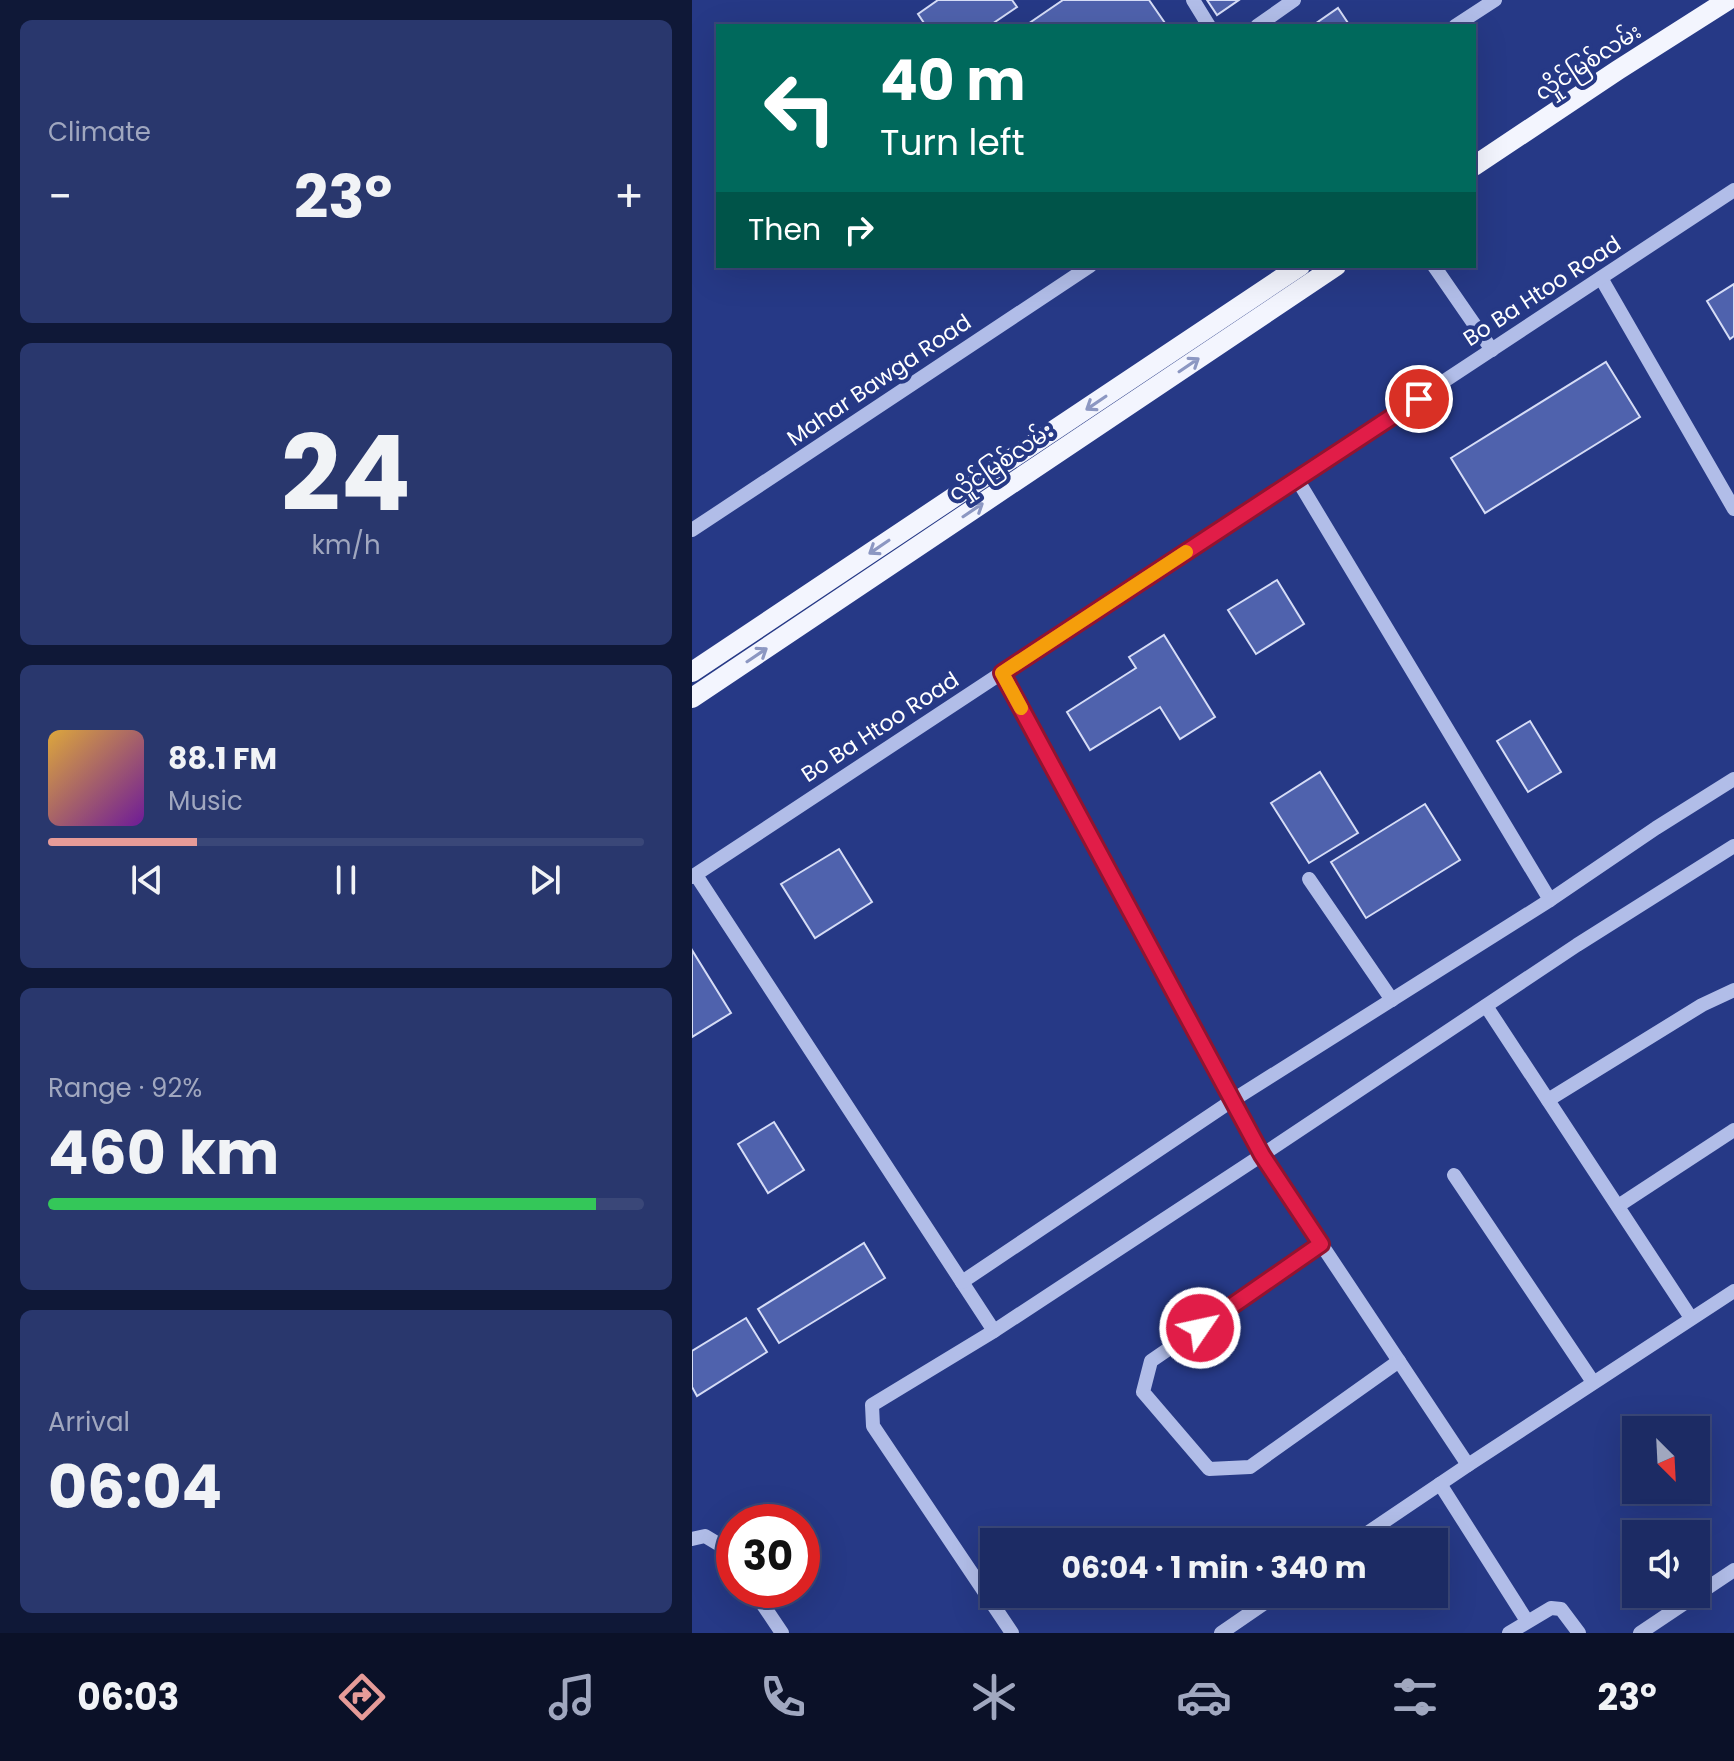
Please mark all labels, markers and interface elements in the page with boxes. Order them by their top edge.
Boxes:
street label: လှိုင်မြစ်လမ်း [1529,16,1648,110]
text: 40 m [880,41,1026,120]
icon: left [748,56,852,160]
text: Climate [48,114,151,150]
text: Turn left [880,117,1025,168]
text: 23° [294,155,392,239]
text: − [48,166,72,227]
text: + [614,166,644,227]
text: Then [748,208,821,251]
icon: right [837,208,881,252]
street label: Bo Ba Htoo Road [1457,228,1627,354]
street label: Mahar Bawga Road [781,307,977,453]
one-way arrow [1177,357,1199,373]
pin [1385,365,1453,433]
icon: arrive [1397,377,1441,421]
one-way arrow [1085,394,1107,411]
text: 24 [281,401,411,546]
street label: လှိုင်မြစ်လမ်း [942,415,1061,510]
one-way arrow [961,502,983,518]
text: km/h [311,527,381,563]
one-way arrow [869,539,891,555]
one-way arrow [745,647,767,663]
street label: Bo Ba Htoo Road [795,664,965,790]
text: 88.1 FM [168,737,277,780]
text: Music [168,783,243,819]
icon: previous [125,858,169,902]
icon: pause [324,858,368,902]
icon: next [523,858,567,902]
text: Range · 92% [48,1070,202,1106]
text: 460 km [48,1111,279,1195]
position arrow [1158,1286,1242,1370]
text: Arrival [48,1404,130,1440]
north arrow [1622,1416,1710,1504]
map controls [1622,1416,1710,1608]
text: 06:04 [48,1445,222,1529]
speed limit sign: 30 [716,1504,820,1608]
button: sound [1622,1520,1710,1608]
text: 06:04 · 1 min · 340 m [1061,1546,1367,1589]
icon: directions [334,1669,390,1725]
icon: music [544,1669,600,1725]
icon: phone [755,1669,811,1725]
icon: climate [966,1669,1022,1725]
icon: car [1176,1669,1232,1725]
icon: filters [1387,1669,1443,1725]
text: 06:03 [77,1672,179,1723]
text: 23° [1598,1672,1657,1723]

